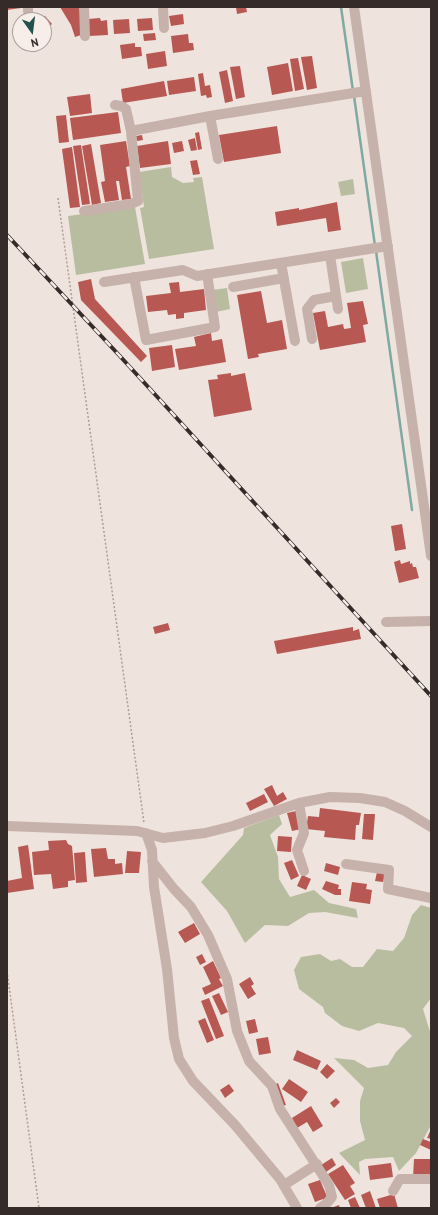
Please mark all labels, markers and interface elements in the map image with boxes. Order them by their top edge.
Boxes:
north arrow [12,12,52,52]
text: N [29,35,40,50]

